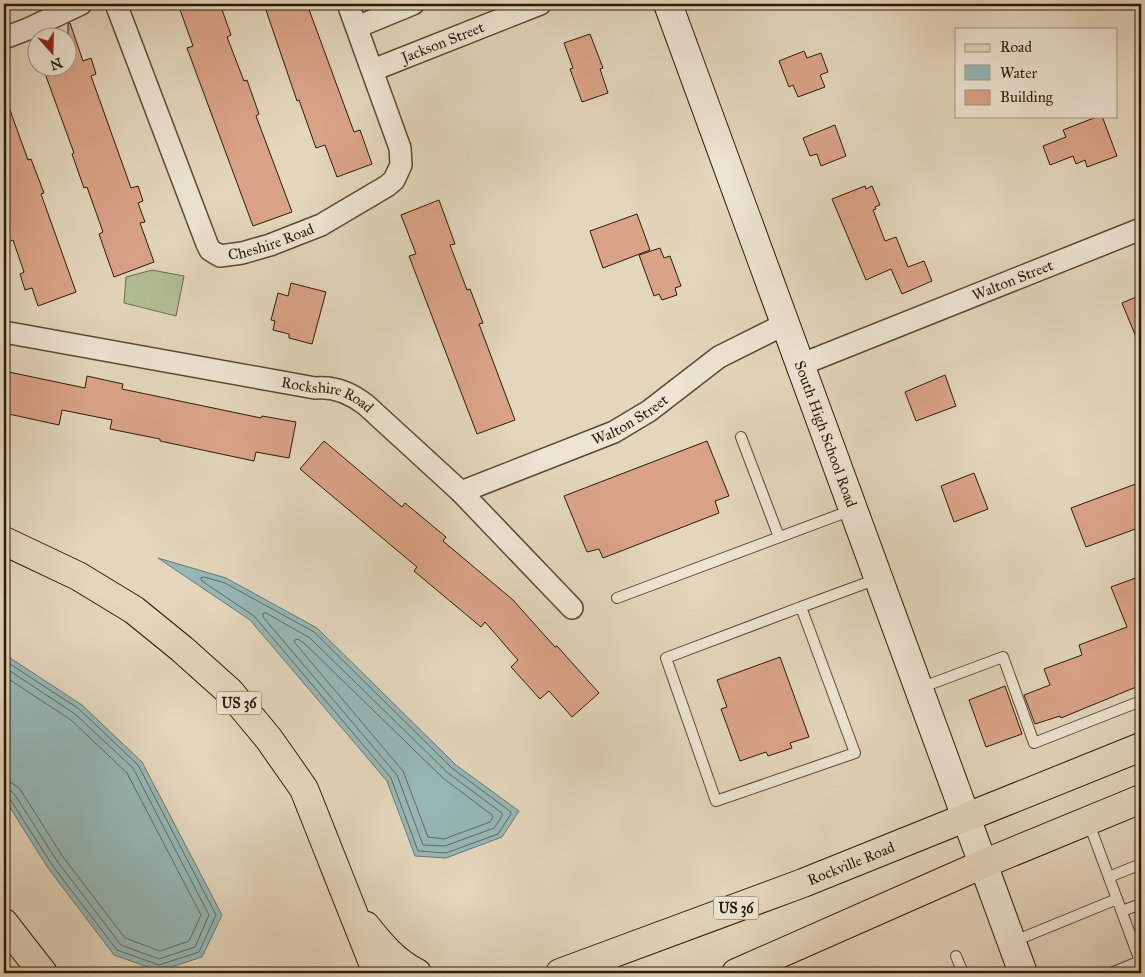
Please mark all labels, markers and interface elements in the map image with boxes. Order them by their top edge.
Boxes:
street label: Jackson Street [397,18,487,68]
north arrow [28,28,78,78]
legend [955,28,1118,118]
text: Road [1000,38,1032,56]
text: N [48,54,65,74]
text: Water [1000,64,1037,82]
text: Building [1000,88,1054,106]
street label: Cheshire Road [227,219,317,264]
street label: Walton Street [970,256,1056,304]
street label: South High School Road [790,358,861,510]
street label: Rockshire Road [280,373,378,417]
street label: Walton Street [589,390,672,449]
road number: US 36 [216,691,262,714]
street label: Rockville Road [805,838,898,889]
road number: US 36 [714,896,758,920]

